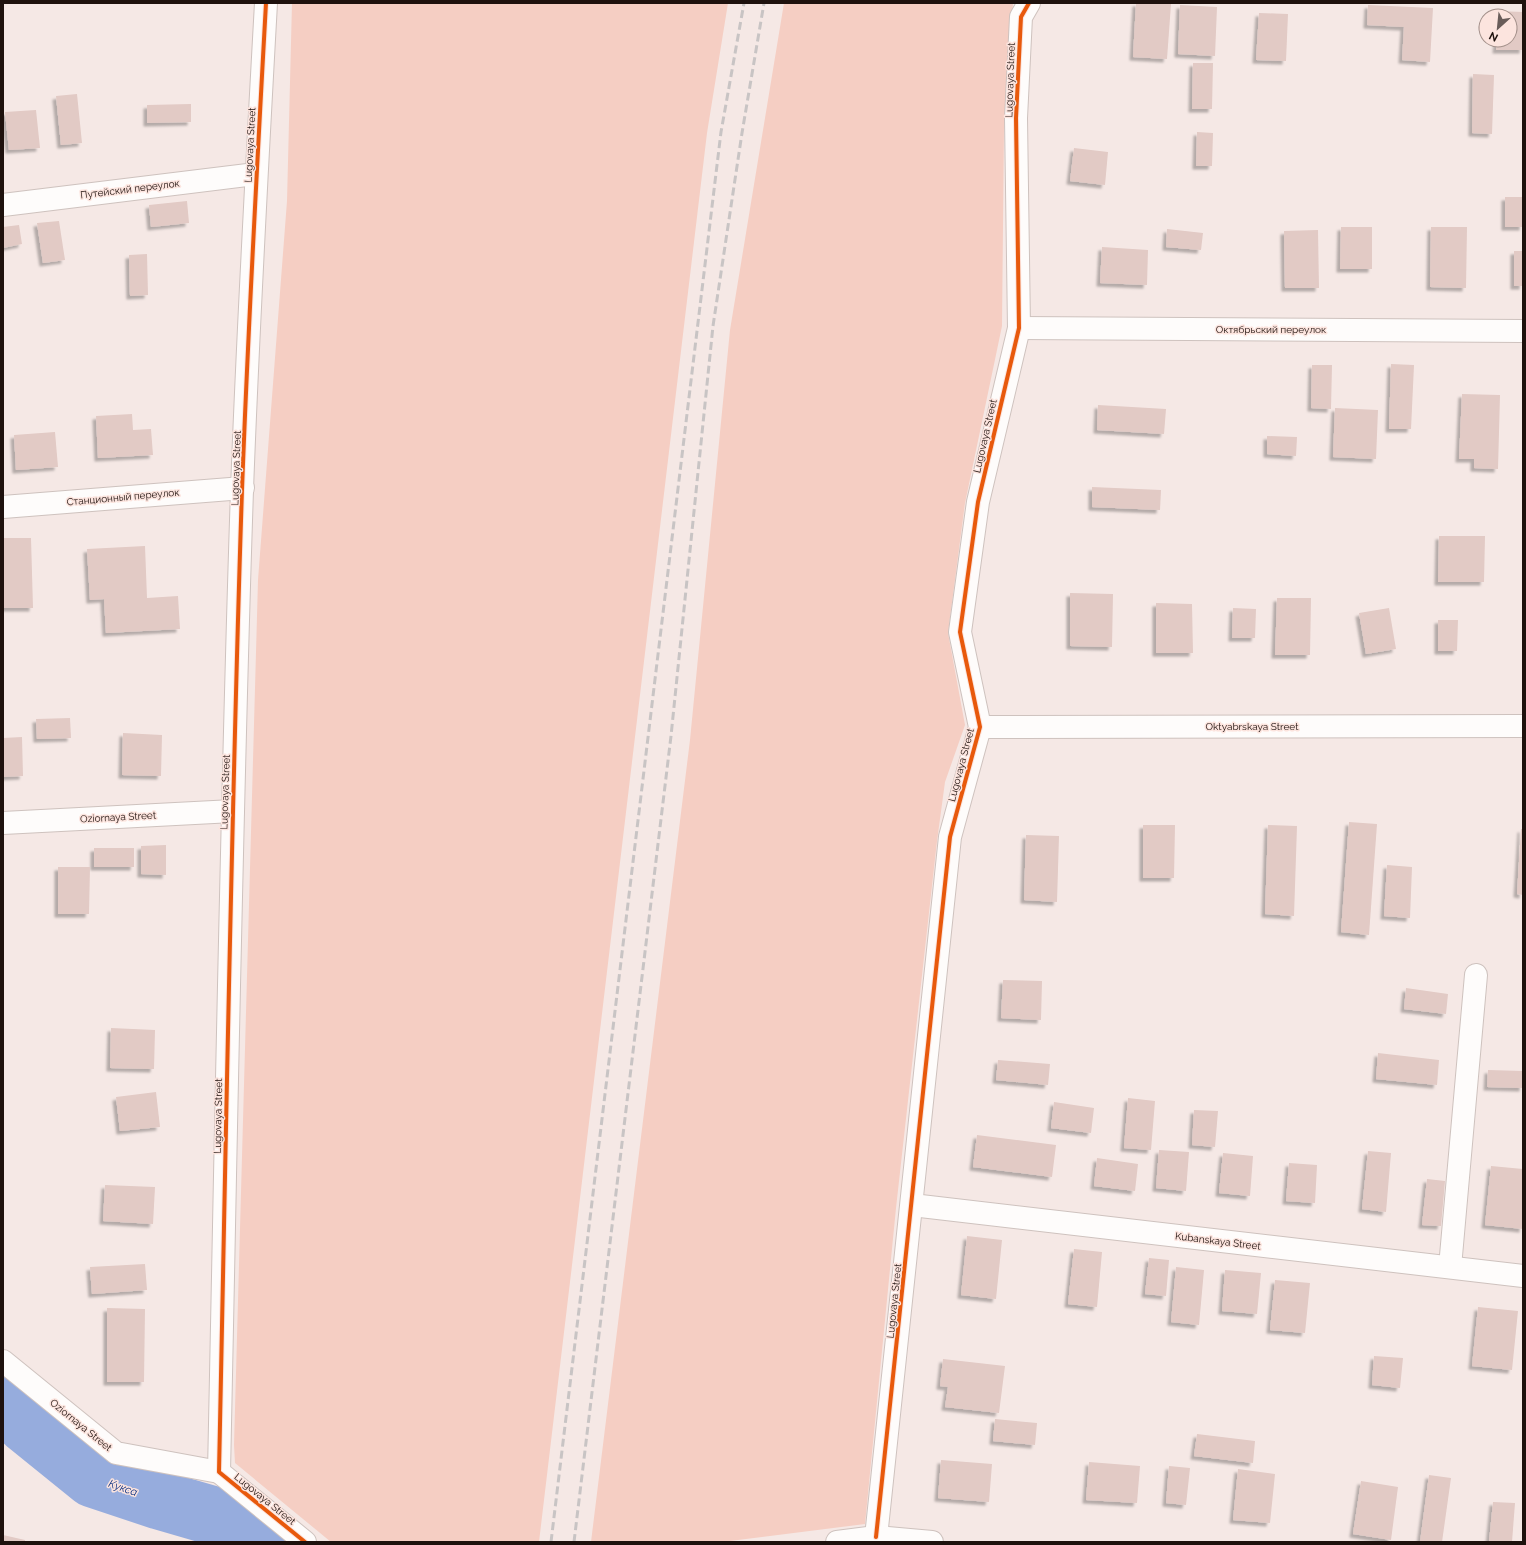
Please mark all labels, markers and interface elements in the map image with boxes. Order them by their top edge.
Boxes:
north arrow [1478,8,1518,48]
text: N [1487,29,1500,44]
street label: Lugovaya Street [1003,42,1017,118]
street label: Lugovaya Street [243,107,257,183]
street label: Путейский переулок [80,177,180,201]
street label: Октябрьский переулок [1216,324,1326,335]
street label: Lugovaya Street [971,397,999,474]
street label: Lugovaya Street [229,430,243,506]
street label: Станционный переулок [66,487,180,507]
street label: Oktyabrskaya Street [1206,721,1299,732]
street label: Lugovaya Street [946,727,976,803]
street label: Lugovaya Street [218,754,232,830]
street label: Oziornaya Street [80,809,157,824]
street label: Lugovaya Street [212,1078,224,1154]
street label: Kubanskaya Street [1175,1230,1262,1252]
street label: Lugovaya Street [885,1262,903,1339]
street label: Oziornaya Street [48,1397,115,1454]
street label: Lugovaya Street [232,1471,298,1527]
water label: Кукса [107,1477,140,1499]

